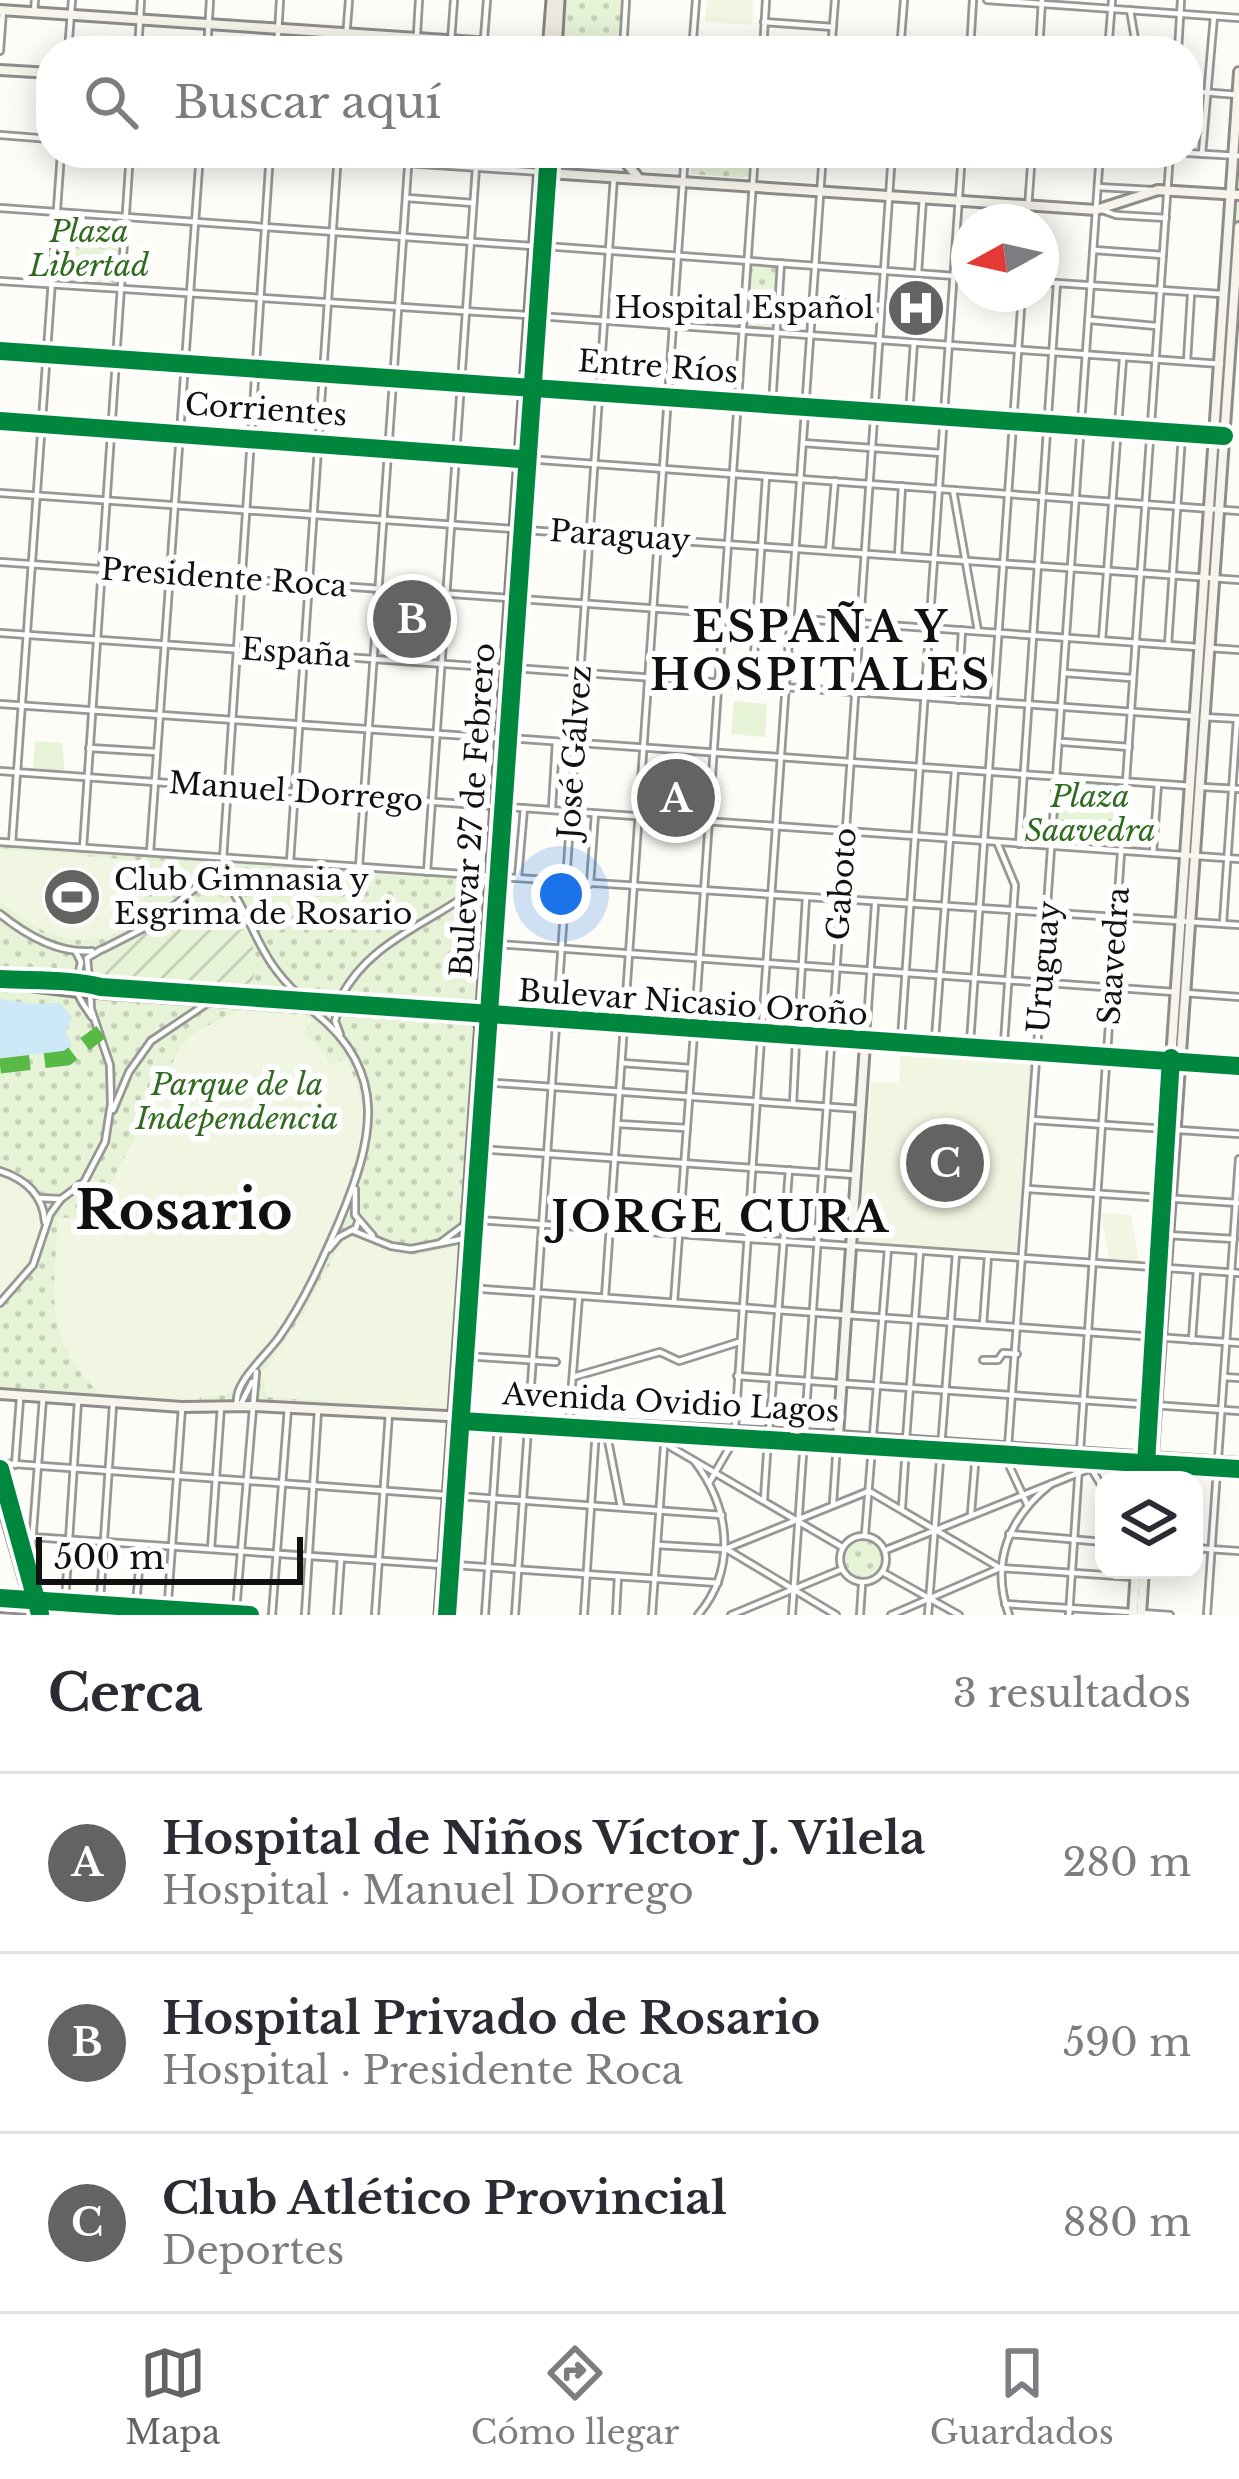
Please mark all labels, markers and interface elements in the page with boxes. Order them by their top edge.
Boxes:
search box [36,36,1203,168]
icon: search [78,69,144,135]
text: Buscar aquí [174,74,441,130]
north arrow [951,204,1059,312]
park label: Plaza Libertad [28,213,149,284]
hospital icon: Hospital Español [885,277,947,339]
place label: Hospital Español [614,289,874,326]
street label: Entre Ríos [577,342,739,391]
street label: Corrientes [184,385,348,434]
street label: Paraguay [548,512,692,559]
street label: Presidente Roca [100,550,349,605]
pin: B [373,574,451,664]
district label: ESPAÑA Y HOSPITALES [650,601,992,701]
street label: España [240,630,352,675]
street label: Bulevar 27 de Febrero [442,642,503,978]
street label: José Gálvez [550,664,599,844]
pin: A [637,753,715,843]
street label: Manuel Dorrego [168,764,424,819]
park label: Plaza Saavedra [1024,778,1156,849]
street label: Gaboto [819,826,864,942]
place label: Club Gimnasia y Esgrima de Rosario [114,861,412,932]
your location [531,864,591,924]
sports icon: Club Gimnasia y Esgrima de Rosario [41,866,103,928]
street label: Saavedra [1090,885,1137,1026]
street label: Uruguay [1019,899,1068,1035]
street label: Bulevar Nicasio Oroño [517,972,869,1033]
park label: Parque de la Independencia [135,1066,338,1137]
pin: C [906,1118,984,1208]
district label: Rosario [75,1177,293,1244]
district label: JORGE CURA [543,1191,891,1243]
street label: Avenida Ovidio Lagos [501,1375,840,1430]
map controls [1095,1471,1203,1579]
button: layers [1095,1471,1203,1579]
scale bar [36,1531,303,1584]
text: 500 m [54,1537,165,1578]
text: Cerca [48,1662,203,1725]
text: 3 resultados [953,1669,1191,1718]
text: Hospital de Niños Víctor J. Vilela [162,1810,926,1866]
text: A [71,1838,103,1887]
text: 280 m [1062,1838,1191,1887]
text: Hospital · Manuel Dorrego [162,1866,694,1915]
text: Hospital Privado de Rosario [162,1990,820,2046]
text: B [71,2018,103,2067]
text: 590 m [1063,2018,1191,2067]
text: Hospital · Presidente Roca [162,2046,683,2095]
text: Club Atlético Provincial [162,2170,727,2226]
text: C [71,2198,103,2247]
text: 880 m [1063,2198,1191,2247]
text: Deportes [162,2226,344,2275]
tab: Mapa [125,2340,220,2453]
tab: Cómo llegar [471,2340,679,2453]
tab: Guardados [930,2340,1114,2453]

